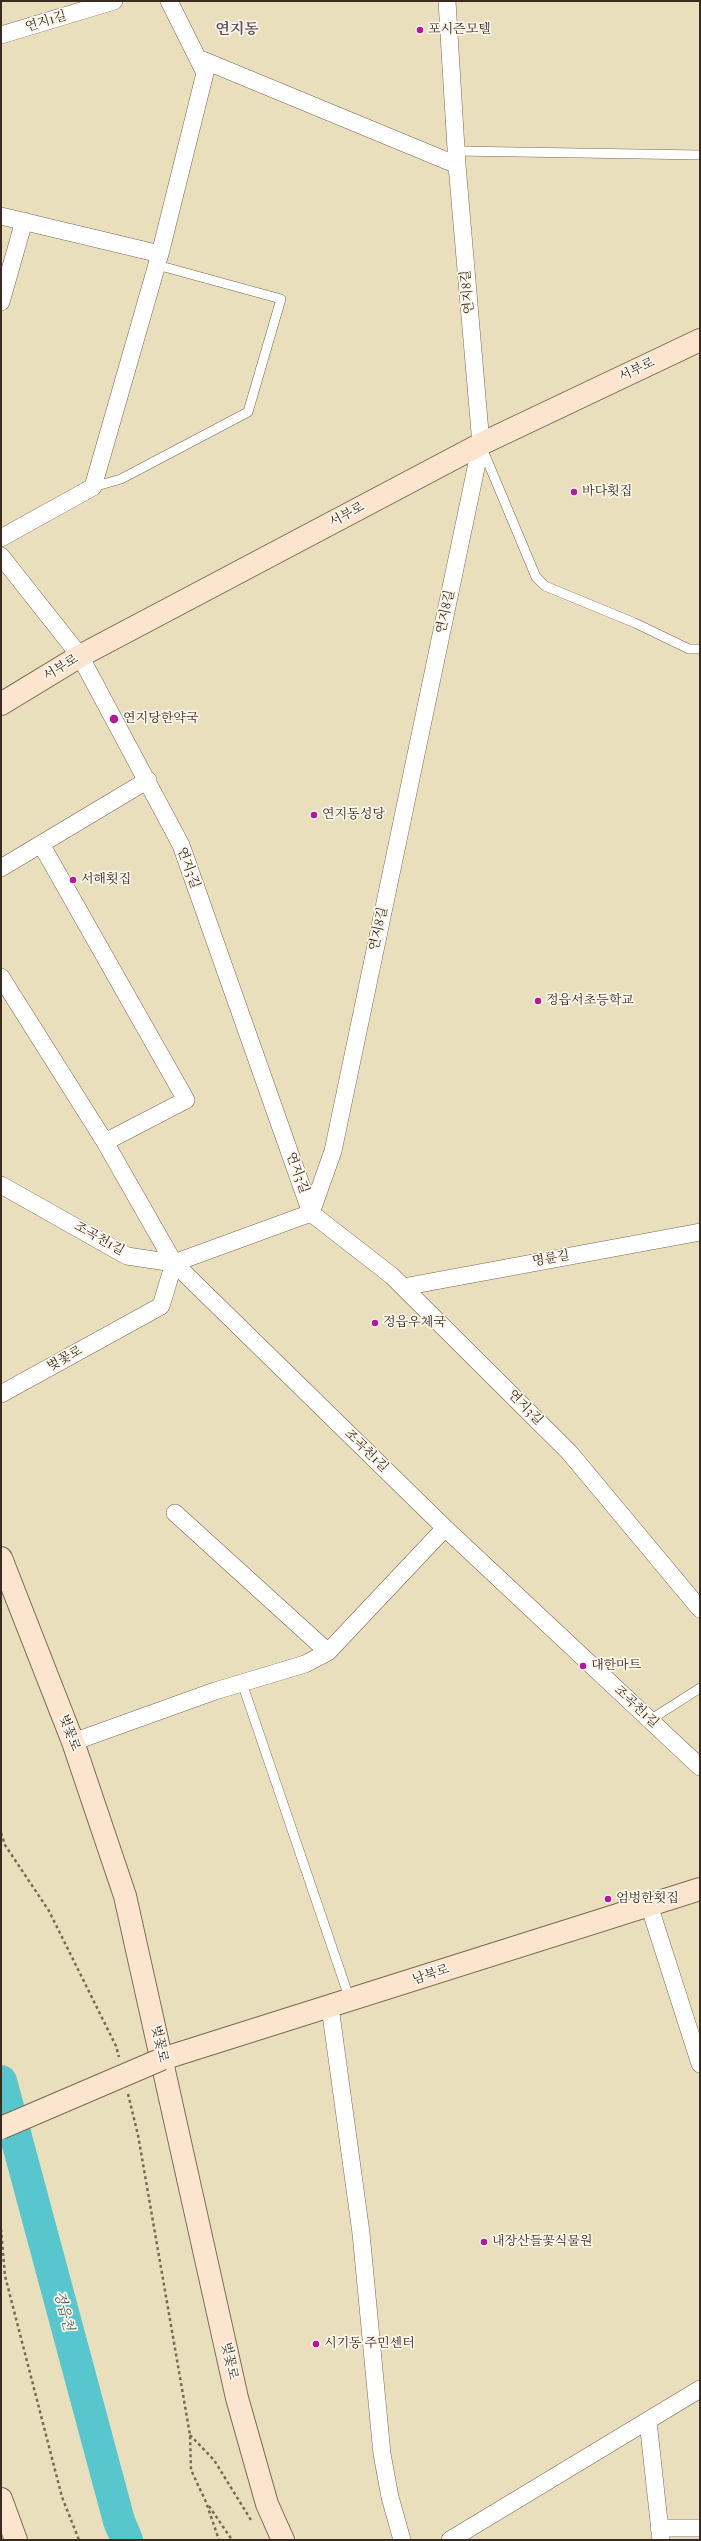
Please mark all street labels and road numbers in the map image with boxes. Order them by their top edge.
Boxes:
street label: 연지1길 [23,8,69,36]
street label: 연지8길 [458,269,478,315]
street label: 서부로 [617,355,657,385]
street label: 서부로 [327,499,367,531]
street label: 연지8길 [434,589,458,635]
street label: 서부로 [41,652,81,684]
street label: 연지3길 [173,845,203,891]
street label: 연지8길 [367,906,391,952]
street label: 연지3길 [282,1150,312,1196]
street label: 조곡천1길 [71,1219,127,1259]
street label: 명륜길 [531,1248,571,1270]
street label: 벚꽃로 [45,1343,85,1375]
street label: 연지3길 [504,1387,546,1429]
street label: 조곡천1길 [341,1426,391,1476]
street label: 조곡천1길 [611,1683,661,1731]
street label: 벚꽃로 [55,1713,83,1753]
street label: 남북로 [411,1962,451,1988]
street label: 벚꽃로 [147,2024,171,2064]
street label: 벚꽃로 [217,2341,241,2381]

